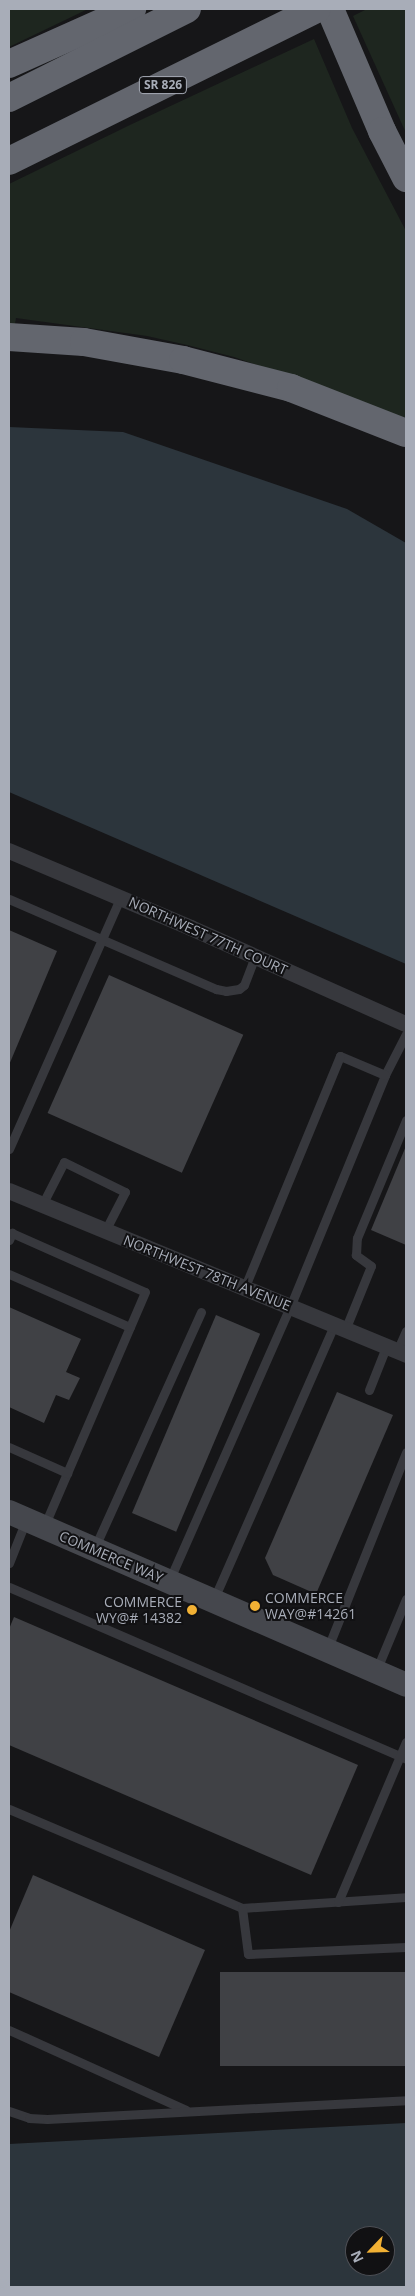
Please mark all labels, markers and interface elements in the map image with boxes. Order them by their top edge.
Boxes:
road number: SR 826 [138,76,188,94]
street label: NORTHWEST 77TH COURT [126,893,290,979]
street label: NORTHWEST 78TH AVENUE [121,1232,293,1314]
street label: COMMERCE WAY [57,1528,165,1586]
place label: COMMERCE WAY@#14261 [265,1590,356,1622]
place label: COMMERCE WY@# 14382 [96,1594,182,1626]
marker: COMMERCE WAY@#14261 [249,1600,261,1612]
marker: COMMERCE WY@# 14382 [186,1604,198,1616]
north arrow [345,2226,395,2276]
text: N [346,2248,368,2266]

